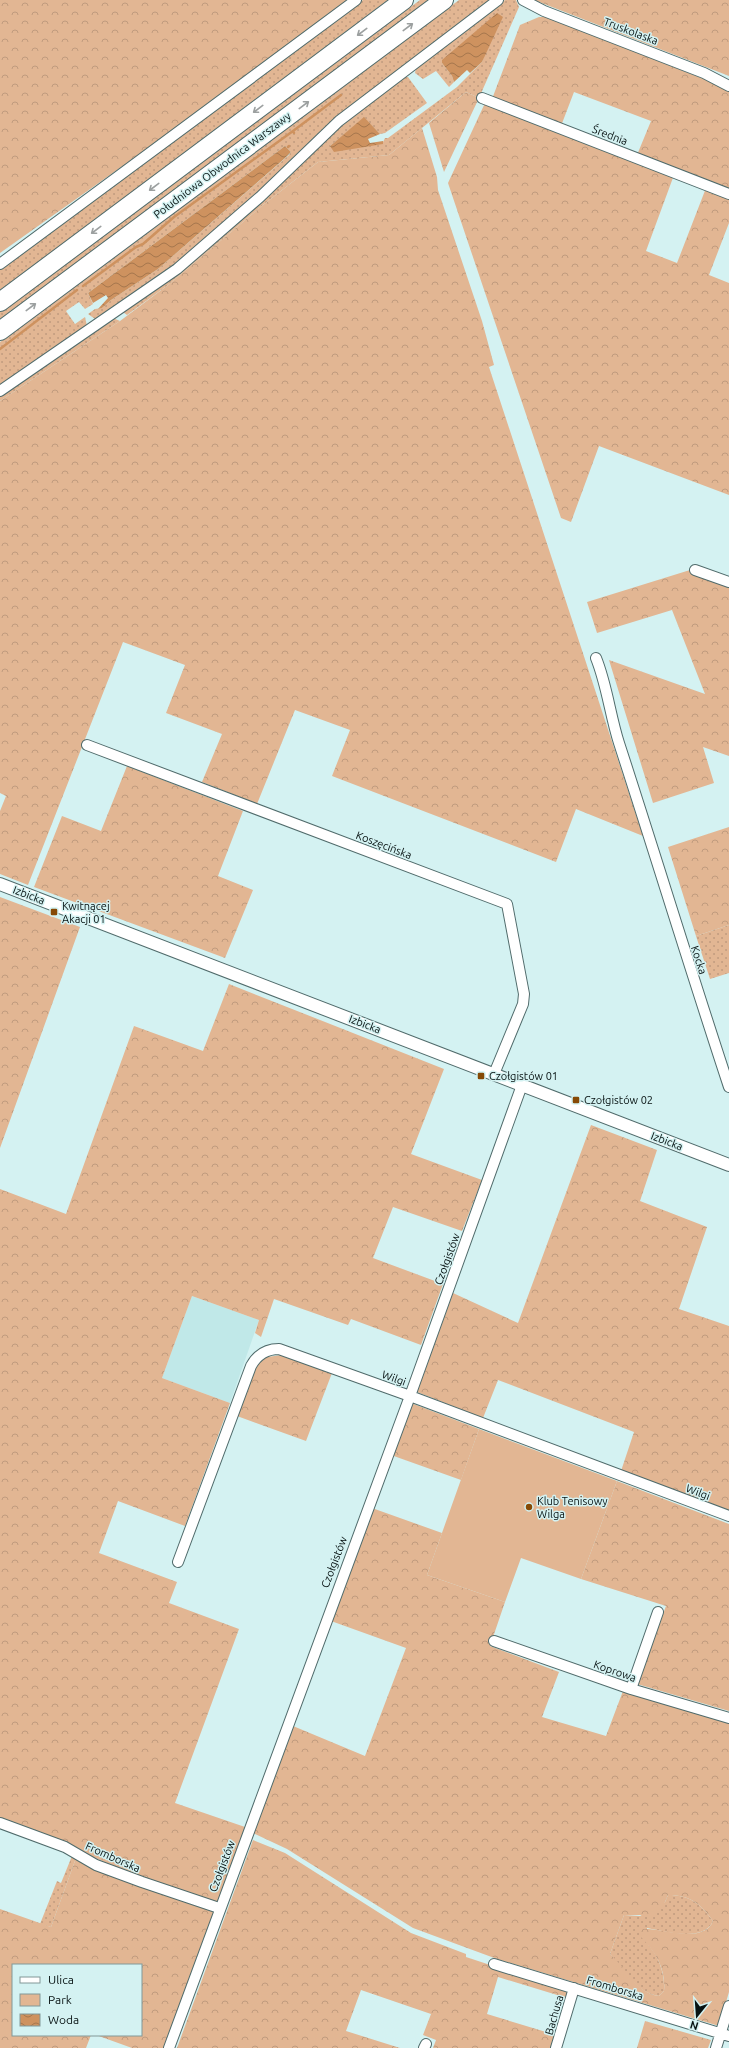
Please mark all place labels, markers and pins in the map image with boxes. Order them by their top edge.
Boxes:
place label: Kwitnącej Akacji 01 [62,900,110,925]
marker: Kwitnącej Akacji 01 [49,907,59,917]
place label: Czołgistów 01 [489,1070,558,1082]
marker: Czołgistów 01 [476,1071,486,1081]
place label: Czołgistów 02 [584,1094,653,1106]
marker: Czołgistów 02 [571,1095,581,1105]
place label: Klub Tenisowy Wilga [537,1495,608,1520]
marker: Klub Tenisowy Wilga [524,1502,534,1512]

